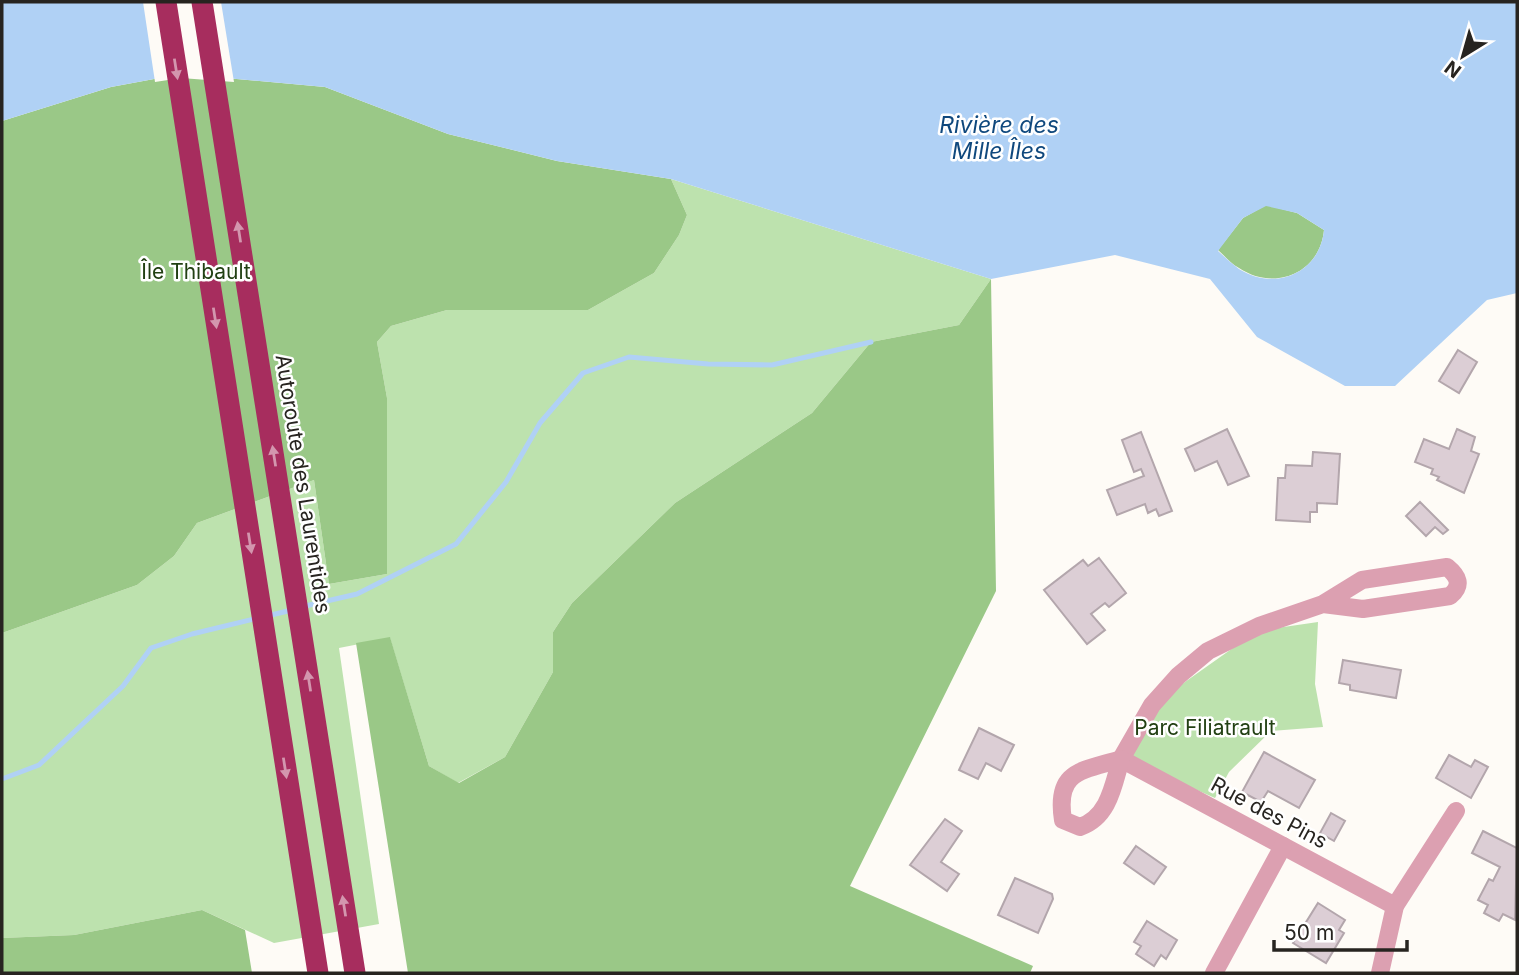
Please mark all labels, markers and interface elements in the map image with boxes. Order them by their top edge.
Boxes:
north arrow [1428,21,1498,91]
text: N [1440,56,1466,83]
one-way arrow [171,58,182,80]
water label: Rivière des Mille Îles [939,111,1059,165]
one-way arrow [233,220,244,242]
park label: Île Thibault [140,258,251,284]
one-way arrow [210,307,221,329]
street label: Autoroute des Laurentides [271,353,336,615]
one-way arrow [268,445,279,467]
one-way arrow [245,532,256,554]
one-way arrow [303,670,314,692]
park label: Parc Filiatrault [1134,715,1276,740]
one-way arrow [280,757,291,779]
street label: Rue des Pins [1207,771,1332,854]
one-way arrow [338,895,349,917]
scale bar [1274,908,1407,952]
text: 50 m [1284,920,1334,945]

